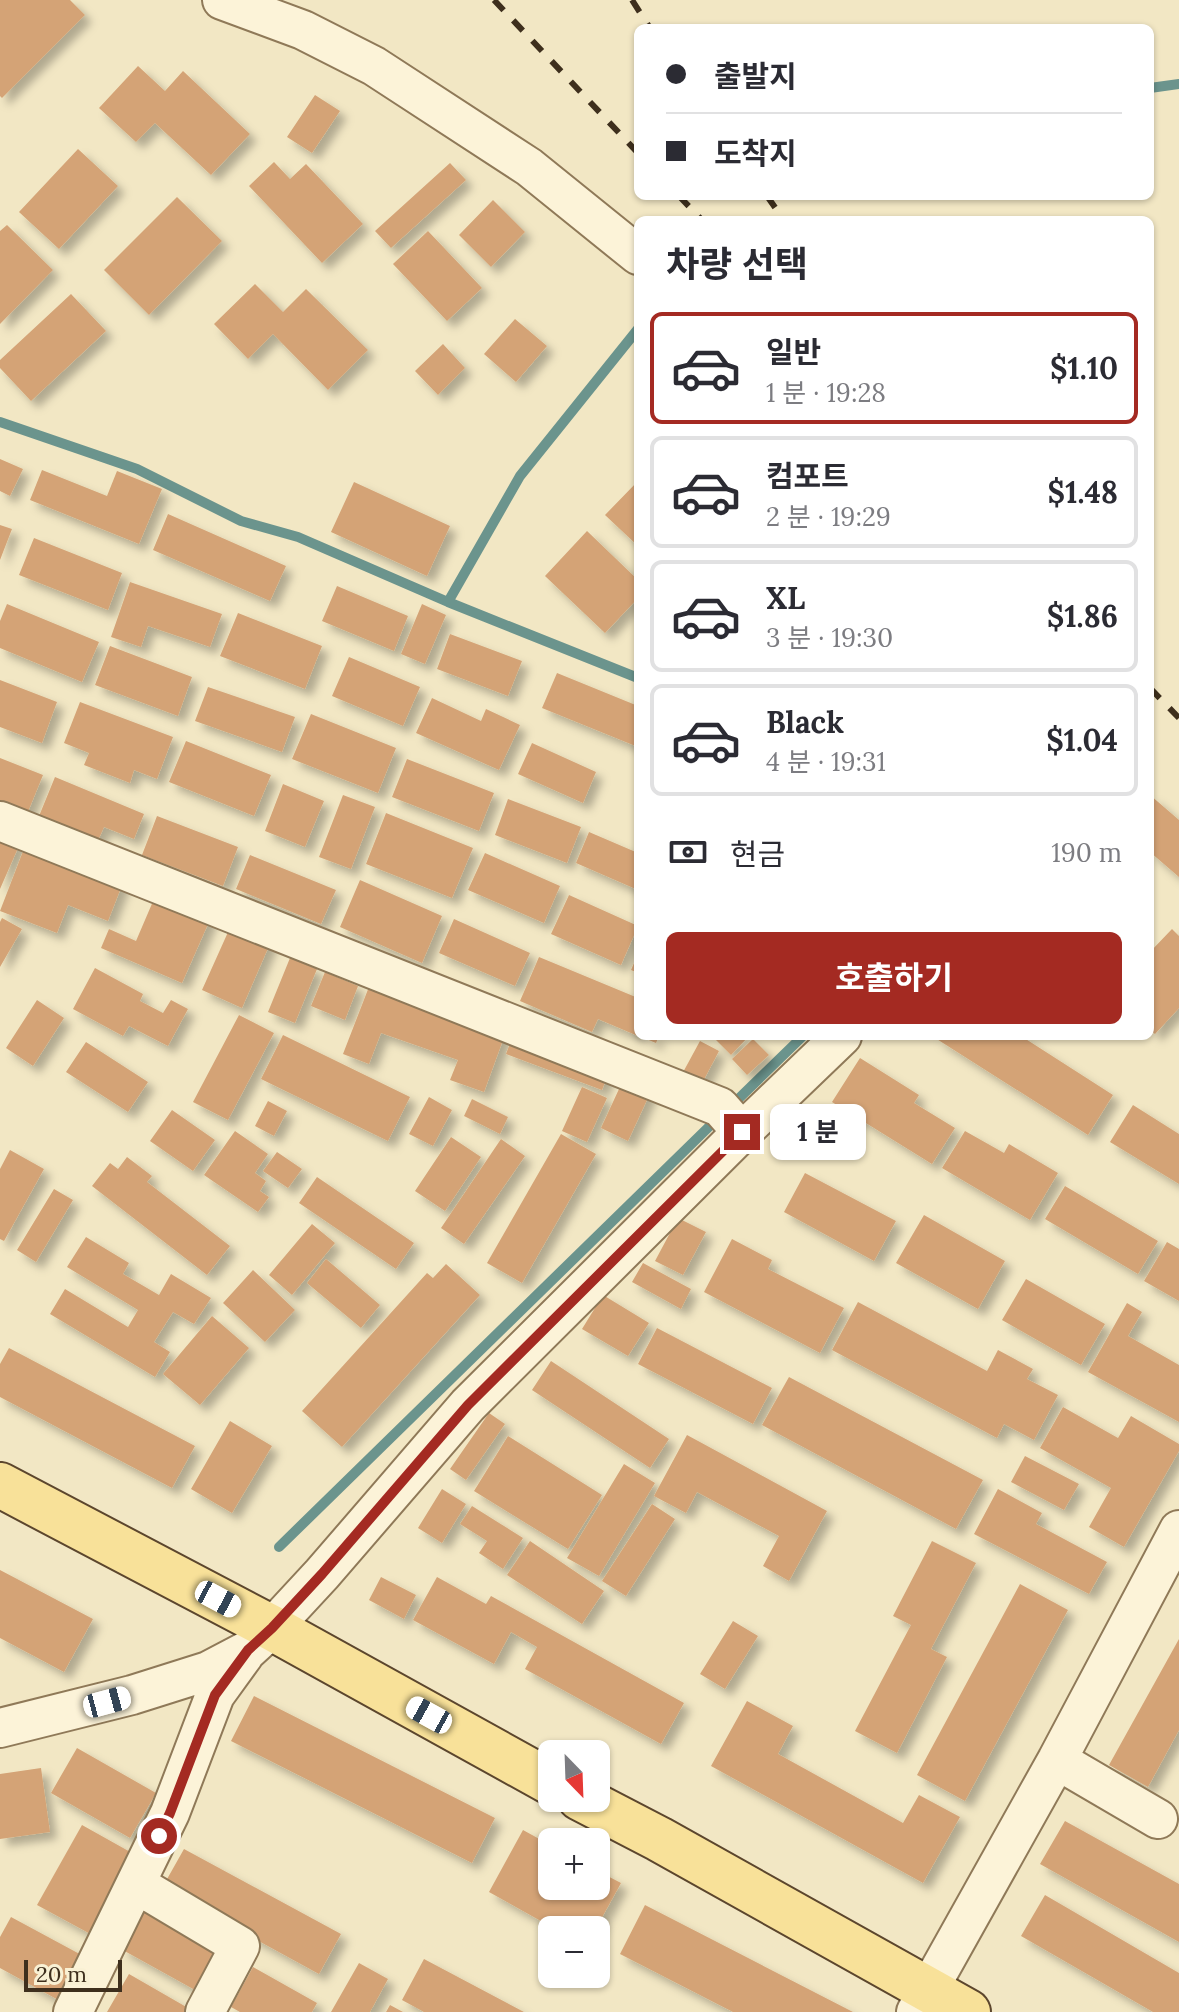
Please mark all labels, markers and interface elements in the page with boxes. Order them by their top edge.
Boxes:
text: 출발지 [714,57,797,95]
text: 도착지 [714,134,797,172]
text: 차량 선택 [666,241,808,287]
icon: car [670,332,742,404]
text: 일반 [766,333,821,371]
text: $1.10 [1050,349,1118,387]
text: 1 분 · 19:28 [766,376,886,409]
icon: car [670,456,742,528]
text: 컴포트 [766,457,849,495]
text: $1.48 [1048,473,1118,511]
text: 2 분 · 19:29 [766,500,891,533]
text: XL [766,579,805,617]
icon: car [670,580,742,652]
text: $1.86 [1047,597,1118,635]
text: 3 분 · 19:30 [766,621,893,654]
text: Black [766,703,844,741]
icon: car [670,704,742,776]
text: $1.04 [1046,721,1118,759]
text: 4 분 · 19:31 [766,745,886,778]
icon: cash [666,830,710,874]
text: 현금 [730,835,785,873]
text: 190 m [1051,836,1122,869]
button: 호출하기 [666,932,1122,1024]
callout: 1 분 [770,1104,866,1160]
route end [724,1114,760,1150]
text: 1 분 [797,1115,839,1148]
car [191,1577,245,1621]
car [81,1684,133,1720]
car [402,1693,456,1737]
north arrow [538,1740,610,1812]
map controls [538,1740,610,1988]
route start [141,1818,177,1854]
button: + [538,1828,610,1900]
button: − [538,1916,610,1988]
scale bar [24,1956,122,1992]
text: 20 m [36,1960,87,1988]

